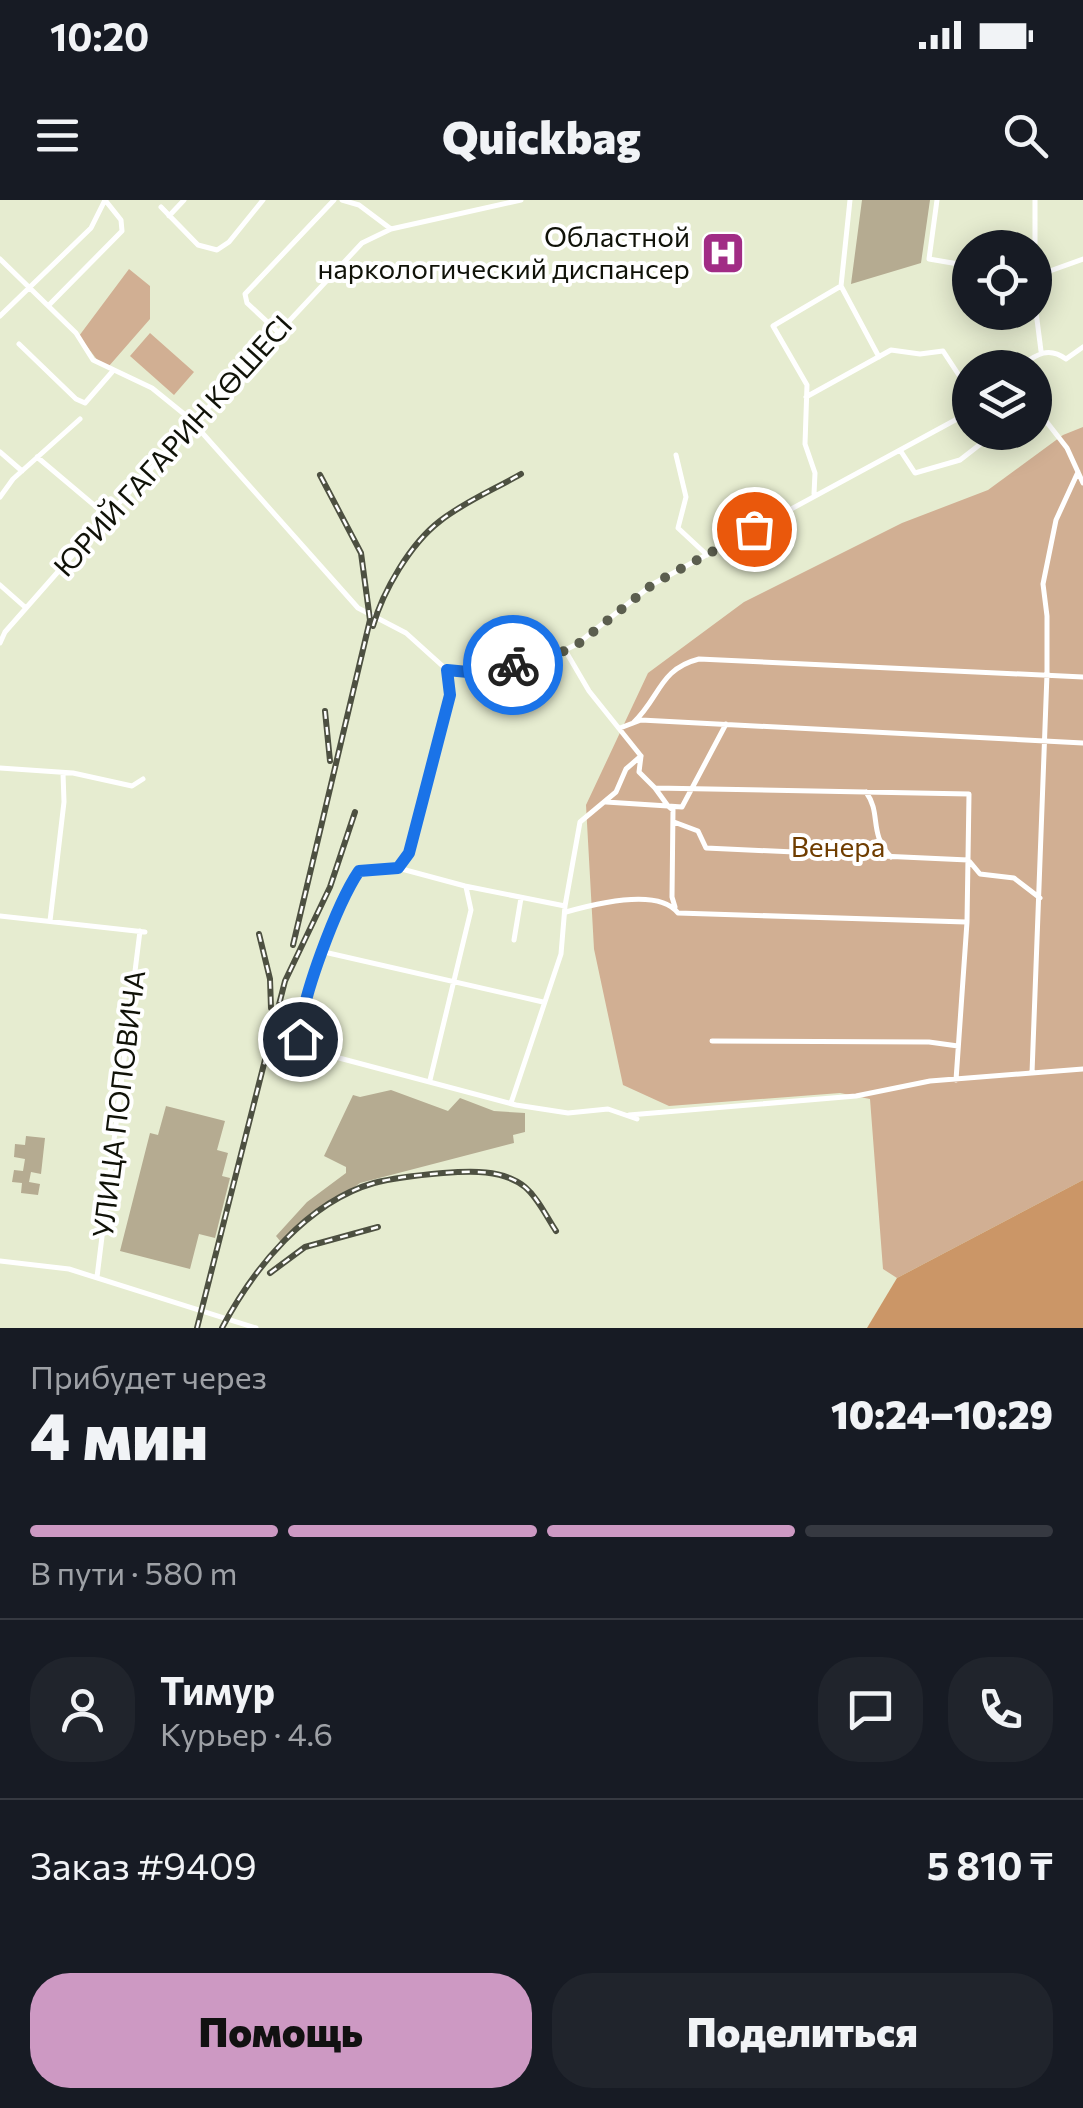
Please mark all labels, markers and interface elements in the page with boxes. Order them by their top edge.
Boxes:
text: 10:20 [50,12,149,59]
icon: menu [30,108,85,163]
text: Quickbag [442,108,641,163]
icon: search [998,108,1053,163]
place label: Областной наркологический диспансер [317,219,690,285]
hospital icon: Областной наркологический диспансер [700,230,746,276]
map controls [952,230,1052,450]
button: locate [952,230,1052,330]
street label: ЮРИЙ ГАГАРИН КӨШЕСІ [46,308,298,583]
button: layers [952,350,1052,450]
pin [712,487,797,572]
icon: bag [727,502,782,557]
courier [463,615,563,715]
icon: bike [486,638,541,693]
park label: Венера [791,829,885,863]
street label: УЛИЦА ПОПОВИЧА [85,968,151,1240]
pin [258,997,343,1082]
icon: home [273,1012,328,1067]
text: Прибудет через [30,1356,267,1396]
text: 10:24–10:29 [831,1390,1053,1437]
text: 4 мин [30,1394,208,1473]
text: В пути · 580 m [30,1552,238,1592]
button: person [30,1657,135,1762]
button: chat [818,1657,923,1762]
button: phone [948,1657,1053,1762]
text: Тимур [160,1666,275,1713]
text: Курьер · 4.6 [160,1713,333,1753]
text: Заказ #9409 [30,1841,257,1888]
text: 5 810 ₸ [927,1841,1053,1888]
button: Помощь [30,1973,532,2088]
button: Поделиться [552,1973,1053,2088]

